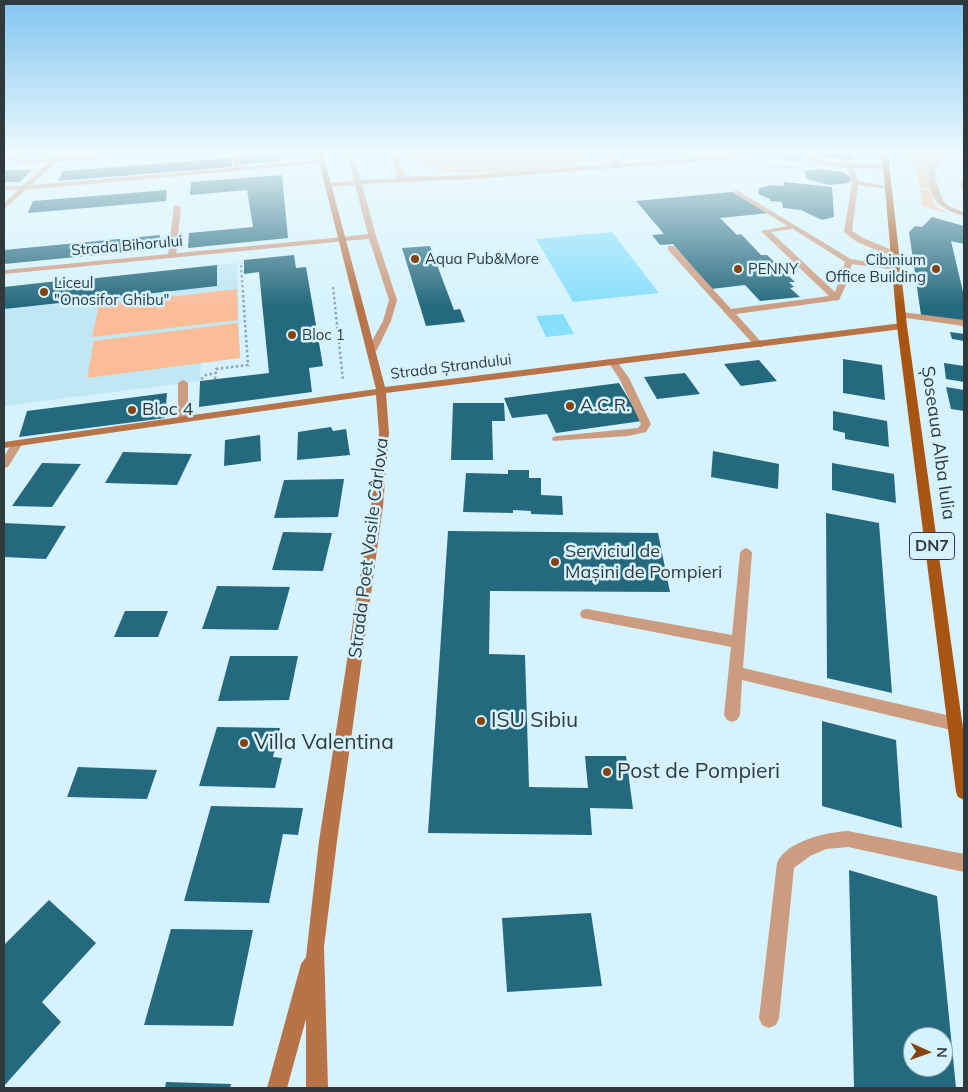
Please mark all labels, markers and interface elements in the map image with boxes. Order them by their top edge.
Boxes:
street label: Strada Bihorului [70,232,184,260]
place label: Aqua Pub&More [425,250,539,268]
place label: Cibinium Office Building [825,251,926,286]
marker: Aqua Pub&More [409,253,421,265]
place label: PENNY [748,260,798,278]
marker: PENNY [732,263,744,275]
marker: Cibinium Office Building [930,263,942,275]
place label: Liceul "Onosifor Ghibu" [54,274,169,309]
marker: Liceul "Onosifor Ghibu" [38,286,50,298]
place label: Bloc 1 [302,326,345,344]
marker: Bloc 1 [286,329,298,341]
street label: Strada Ștrandului [389,351,513,383]
street label: Șoseaua Alba Iulia [917,365,959,521]
place label: A.C.R. [580,395,630,417]
place label: Bloc 4 [142,399,193,421]
marker: A.C.R. [564,400,576,412]
marker: Bloc 4 [126,404,138,416]
street label: Strada Poet Vasile Cârlova [345,437,393,659]
road number: DN7 [910,532,954,560]
place label: Serviciul de Mașini de Pompieri [565,541,722,584]
marker: Serviciul de Mașini de Pompieri [549,556,561,568]
place label: ISU Sibiu [491,708,578,734]
marker: ISU Sibiu [475,715,487,727]
place label: Villa Valentina [254,730,394,756]
marker: Villa Valentina [238,737,250,749]
place label: Post de Pompieri [617,759,780,785]
marker: Post de Pompieri [601,766,613,778]
north arrow [903,1027,953,1077]
text: N [933,1047,951,1058]

